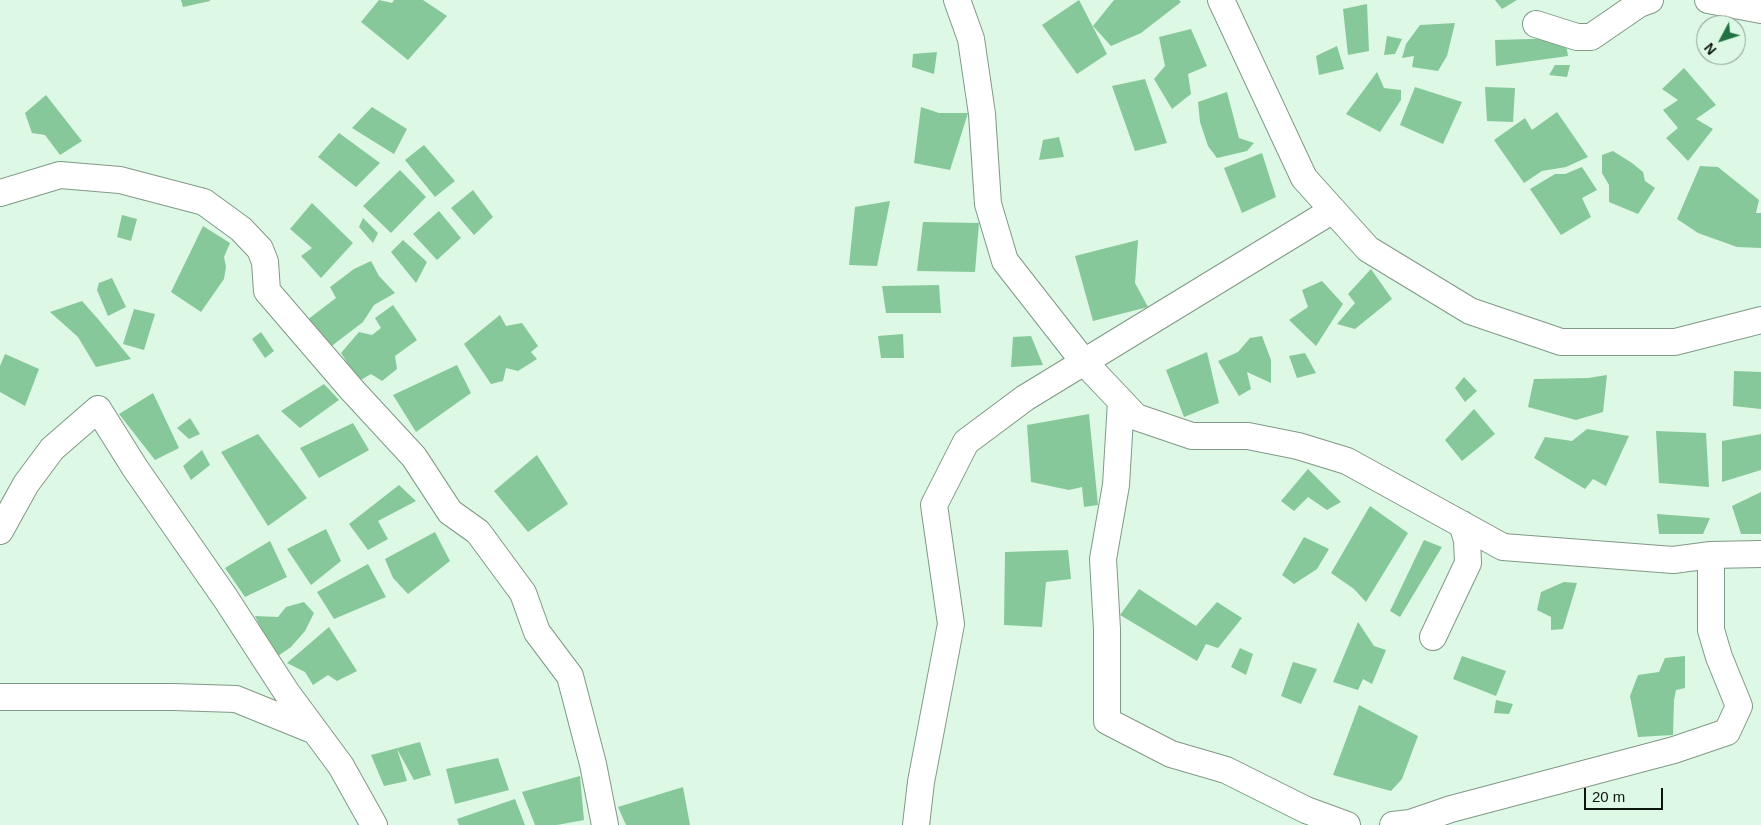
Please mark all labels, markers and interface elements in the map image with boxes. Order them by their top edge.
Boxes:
north arrow [1696,15,1746,65]
text: N [1701,40,1720,58]
scale bar [1586,778,1665,810]
text: 20 m [1592,788,1625,805]

